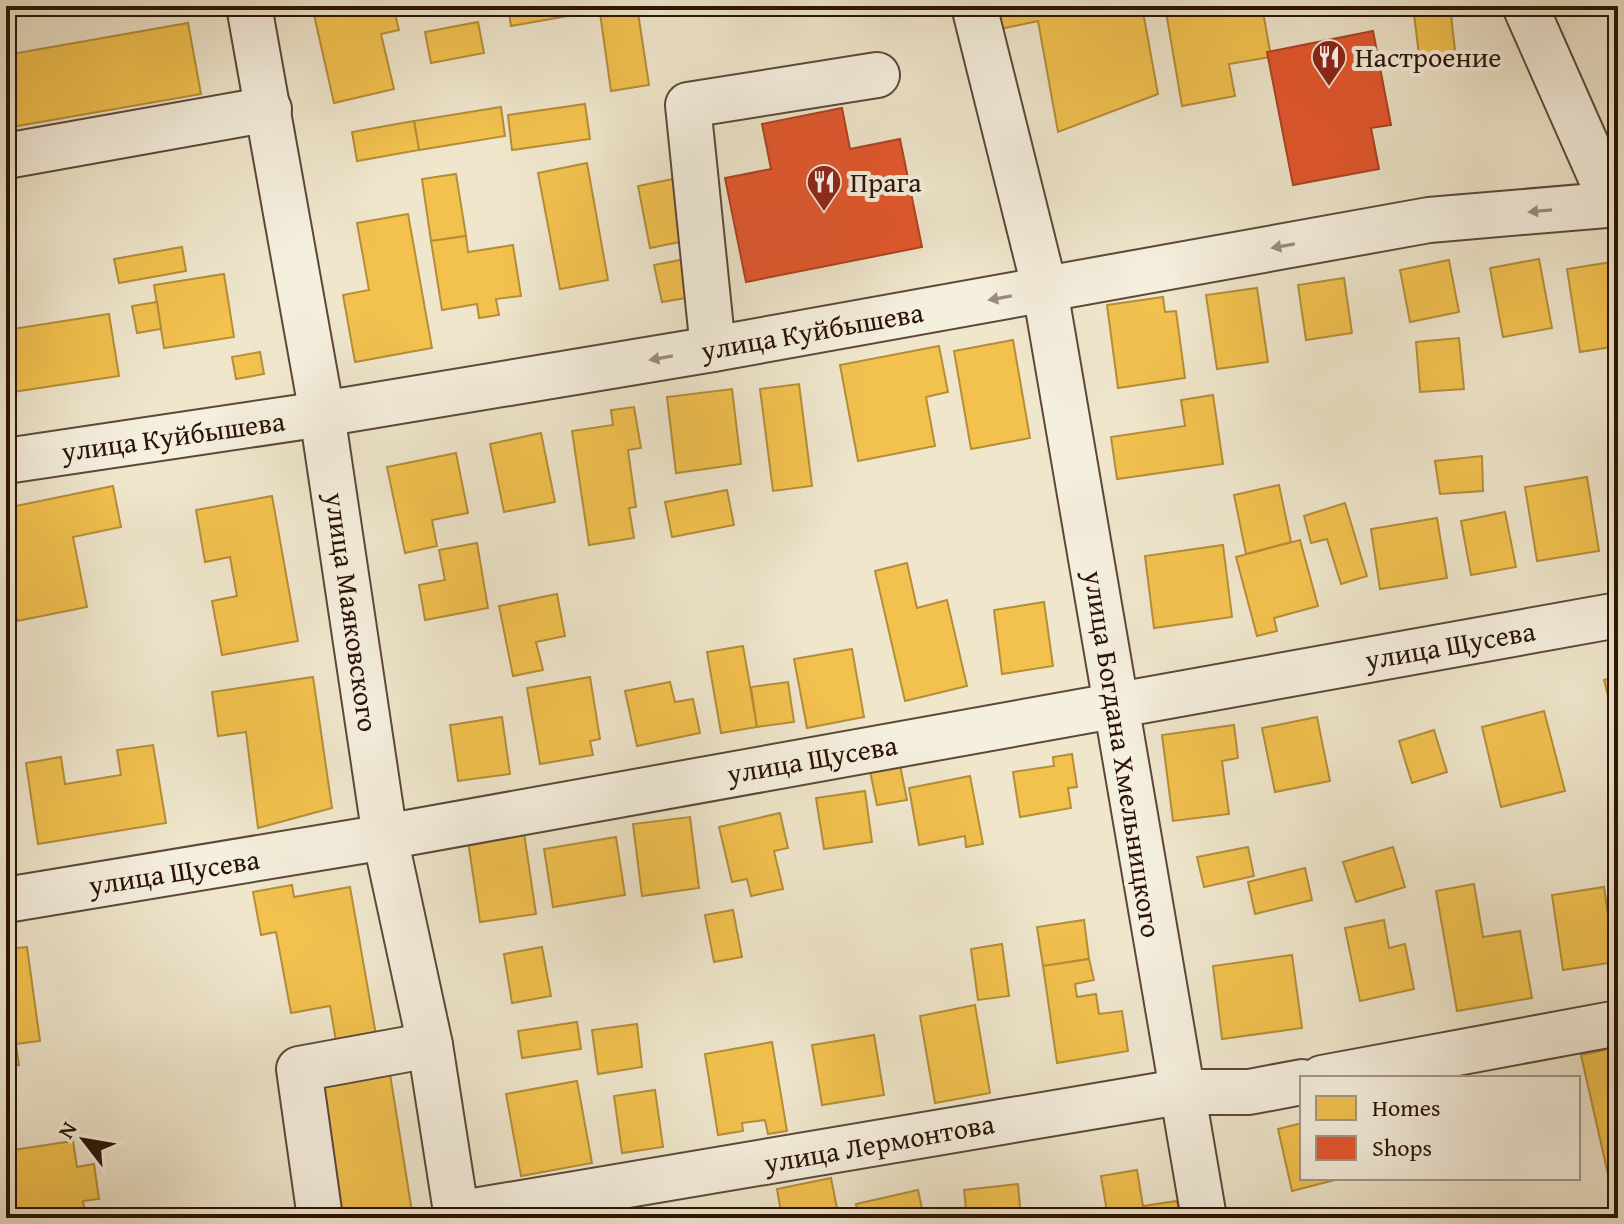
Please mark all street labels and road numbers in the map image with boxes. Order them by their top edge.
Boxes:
street label: улица Куйбышева [697,291,927,370]
street label: улица Куйбышева [58,399,288,472]
street label: улица Маяковского [315,489,390,734]
street label: улица Богдана Хмельницкого [1074,566,1173,940]
street label: улица Щусева [1361,609,1539,680]
street label: улица Щусева [723,723,901,794]
street label: улица Щусева [85,838,263,905]
street label: улица Лермонтова [760,1102,998,1183]

